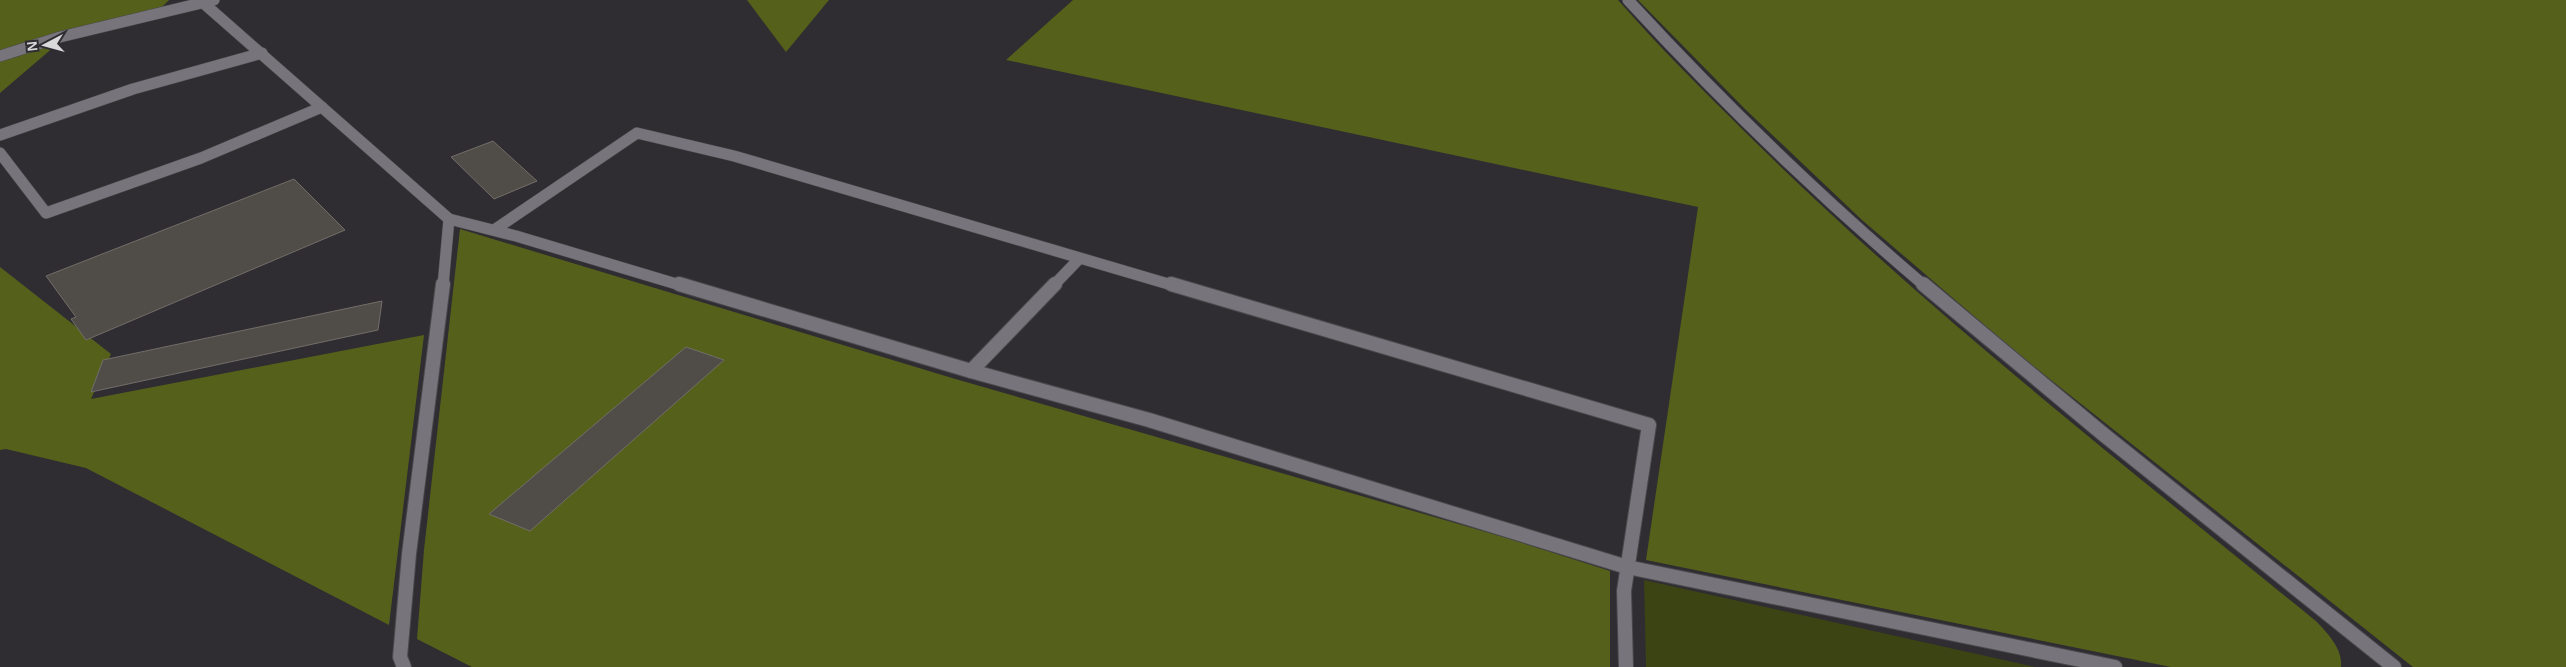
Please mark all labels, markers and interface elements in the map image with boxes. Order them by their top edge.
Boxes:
north arrow [20,20,70,70]
text: N [24,40,41,52]

